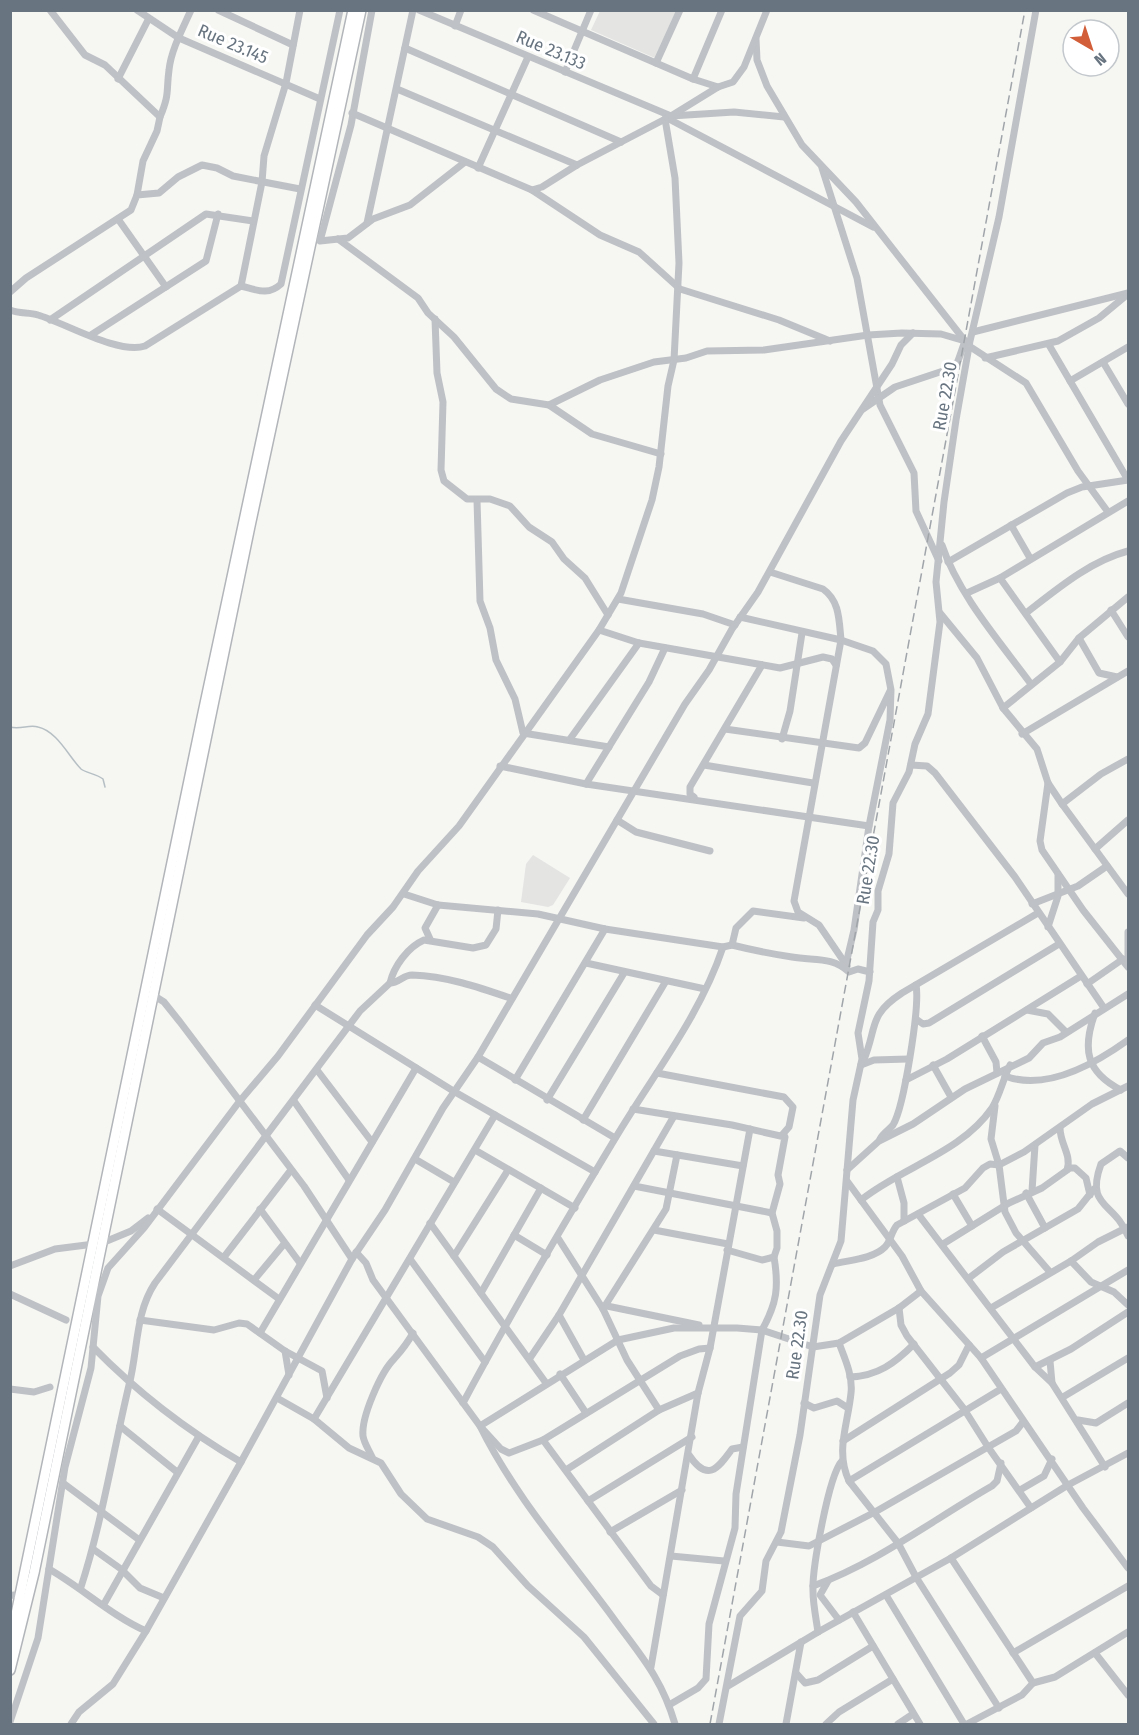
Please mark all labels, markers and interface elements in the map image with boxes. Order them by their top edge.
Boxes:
north arrow [1061,18,1121,78]
street label: Rue 23.145 [195,19,271,69]
street label: Rue 23.133 [513,25,589,75]
text: N [1090,49,1110,70]
street label: Rue 22.30 [928,360,962,432]
street label: Rue 22.30 [852,834,884,906]
street label: Rue 22.30 [781,1309,813,1381]

